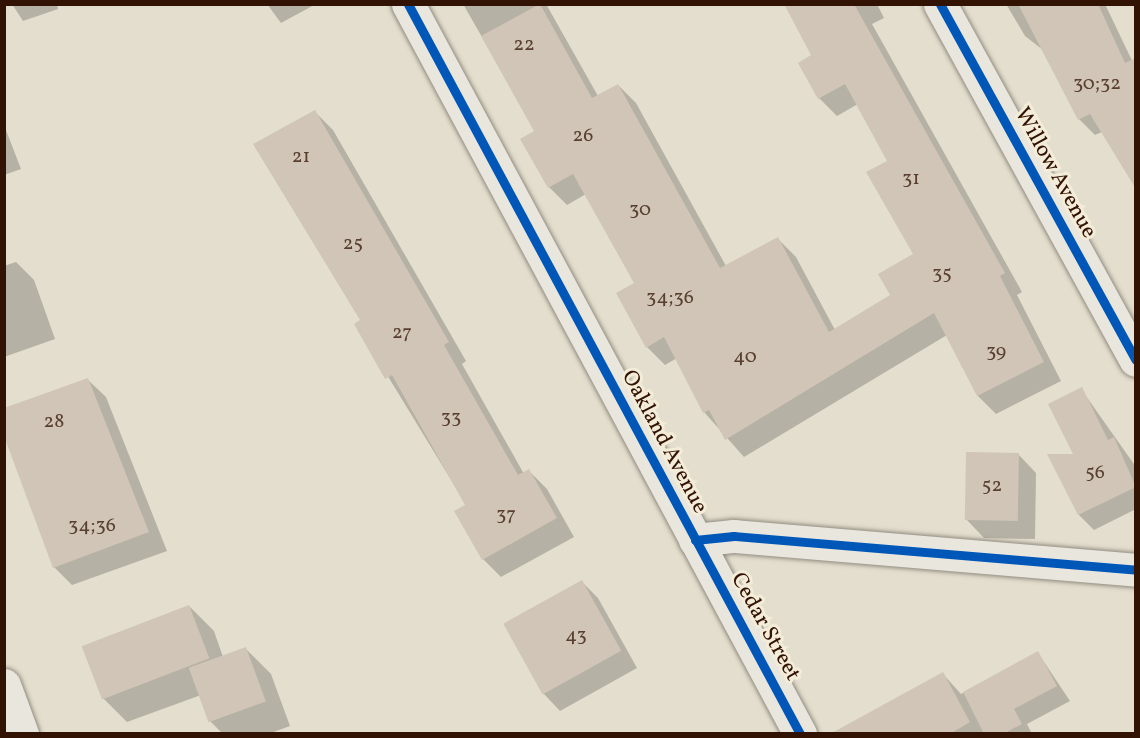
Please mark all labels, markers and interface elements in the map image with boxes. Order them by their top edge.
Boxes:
house number: 22 [513,33,535,57]
house number: 30;32 [1073,72,1121,96]
street label: Willow Avenue [1008,103,1102,243]
house number: 26 [573,124,593,148]
house number: 21 [292,145,310,169]
house number: 31 [902,167,920,191]
house number: 30 [629,198,651,222]
house number: 25 [343,232,363,256]
house number: 35 [932,262,952,286]
house number: 34;36 [646,286,694,310]
house number: 27 [392,321,412,345]
house number: 39 [986,340,1006,364]
house number: 40 [733,345,757,369]
street label: Oakland Avenue [615,366,713,518]
house number: 33 [441,406,461,430]
house number: 28 [44,410,64,434]
house number: 56 [1085,461,1105,485]
house number: 52 [982,474,1002,498]
house number: 37 [496,503,516,527]
house number: 34;36 [68,514,116,538]
street label: Cedar Street [725,568,805,686]
house number: 43 [565,624,587,648]

